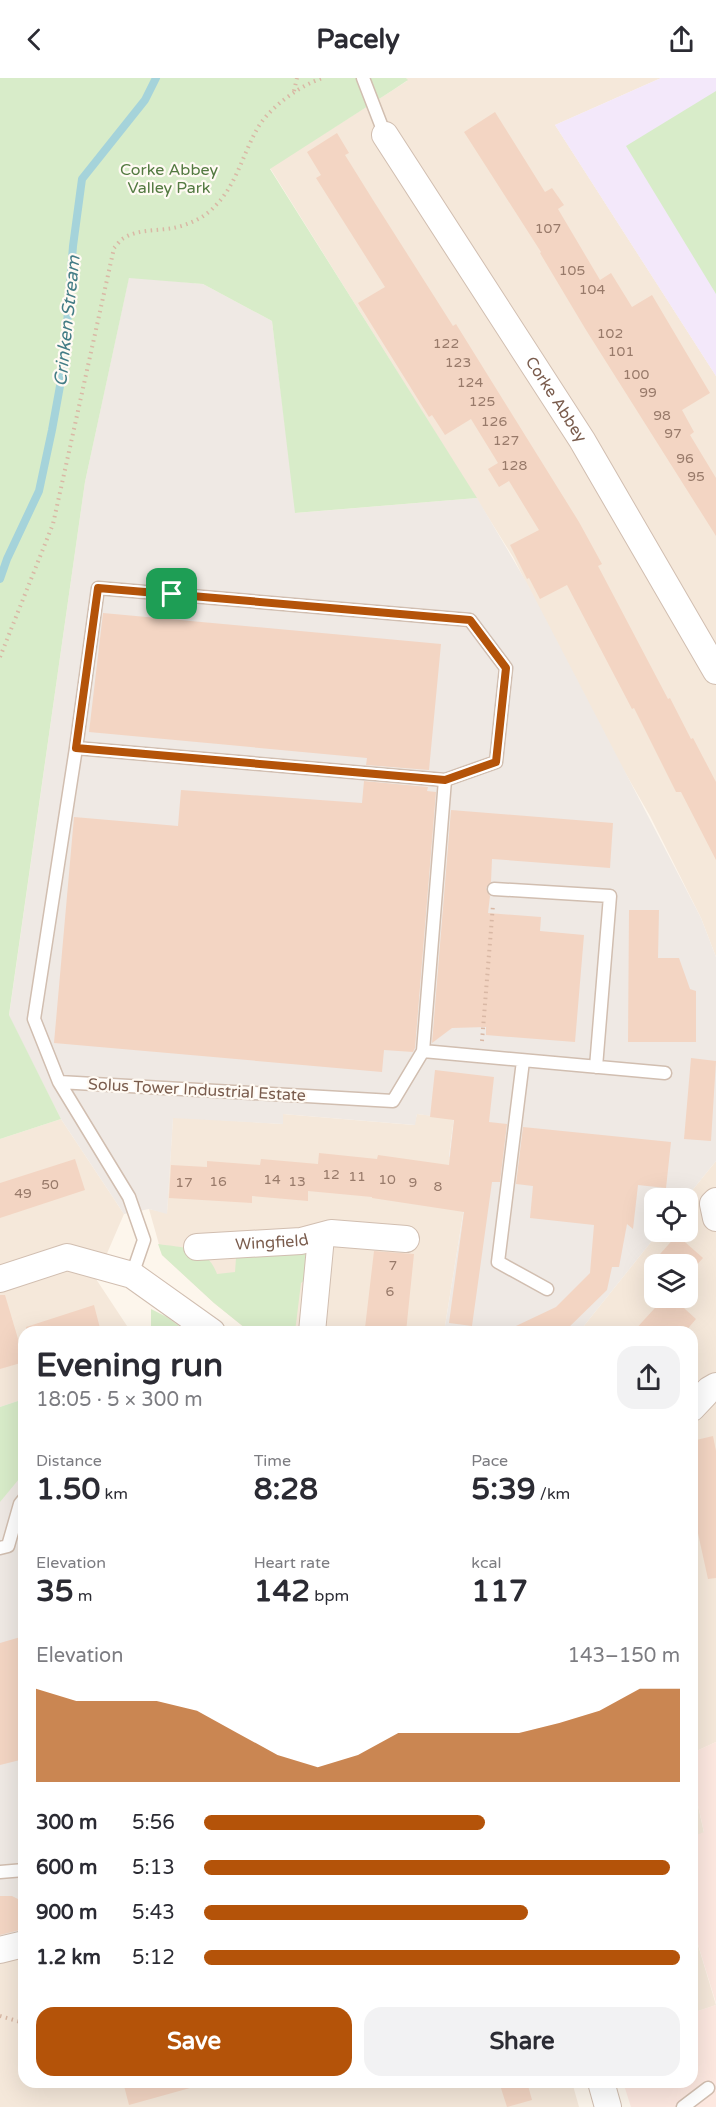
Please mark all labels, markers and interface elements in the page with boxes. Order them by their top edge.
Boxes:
icon: back [18,23,51,56]
text: Pacely [316,23,400,56]
icon: share [665,23,698,56]
park label: Corke Abbey Valley Park [120,160,218,198]
house number: 107 [535,220,561,237]
water label: Crinken Stream [49,254,85,387]
house number: 105 [559,262,585,279]
house number: 104 [579,281,605,298]
house number: 102 [597,325,623,342]
house number: 122 [433,335,459,352]
house number: 101 [608,343,634,360]
street label: Corke Abbey [521,353,591,447]
house number: 123 [445,354,471,371]
house number: 100 [623,366,649,383]
house number: 124 [457,374,483,391]
house number: 99 [639,384,657,401]
house number: 125 [469,393,495,410]
house number: 98 [653,407,671,424]
house number: 126 [481,413,507,430]
house number: 97 [664,425,682,442]
house number: 127 [493,432,519,449]
house number: 96 [676,450,694,467]
house number: 128 [501,457,527,474]
house number: 95 [687,468,705,485]
pin [146,568,197,619]
icon: arrive [155,577,188,610]
street label: Solus Tower Industrial Estate [88,1074,306,1106]
house number: 12 [322,1166,340,1183]
house number: 11 [348,1168,366,1185]
house number: 14 [263,1171,281,1188]
house number: 10 [378,1171,396,1188]
house number: 16 [209,1173,227,1190]
house number: 13 [288,1173,306,1190]
house number: 17 [175,1174,193,1191]
house number: 9 [409,1174,417,1191]
house number: 50 [41,1176,59,1193]
house number: 8 [434,1178,443,1195]
house number: 49 [14,1185,32,1202]
map controls [644,1188,698,1308]
button: locate [644,1188,698,1242]
street label: Wingfield [235,1229,311,1255]
button: layers [644,1254,698,1308]
house number: 7 [389,1257,397,1274]
house number: 6 [386,1283,395,1300]
text: Evening run [36,1346,223,1385]
button: share [617,1346,680,1409]
text: 18:05 · 5 × 300 m [36,1388,203,1412]
text: Distance [36,1451,102,1471]
text: Time [254,1451,291,1471]
text: Pace [471,1451,508,1471]
text: 1.50 [36,1471,100,1508]
text: 8:28 [254,1471,318,1508]
text: 5:39 [471,1471,536,1508]
text: km [100,1484,128,1504]
text: /km [536,1484,570,1504]
text: Elevation [36,1553,106,1573]
text: Heart rate [254,1553,330,1573]
text: kcal [471,1553,501,1573]
text: 35 [36,1573,74,1610]
text: 142 [254,1573,310,1610]
text: 117 [471,1573,528,1610]
text: m [74,1586,93,1606]
text: bpm [310,1586,349,1606]
text: Elevation [36,1644,123,1668]
text: 143–150 m [567,1644,680,1668]
text: 300 m [36,1811,97,1835]
text: 5:56 [132,1811,175,1835]
text: 600 m [36,1856,97,1880]
text: 5:13 [132,1856,175,1880]
text: 900 m [36,1901,97,1925]
text: 5:43 [132,1901,175,1925]
text: 1.2 km [36,1946,101,1970]
text: 5:12 [132,1946,175,1970]
button: Save [36,2007,352,2076]
button: Share [364,2007,680,2076]

